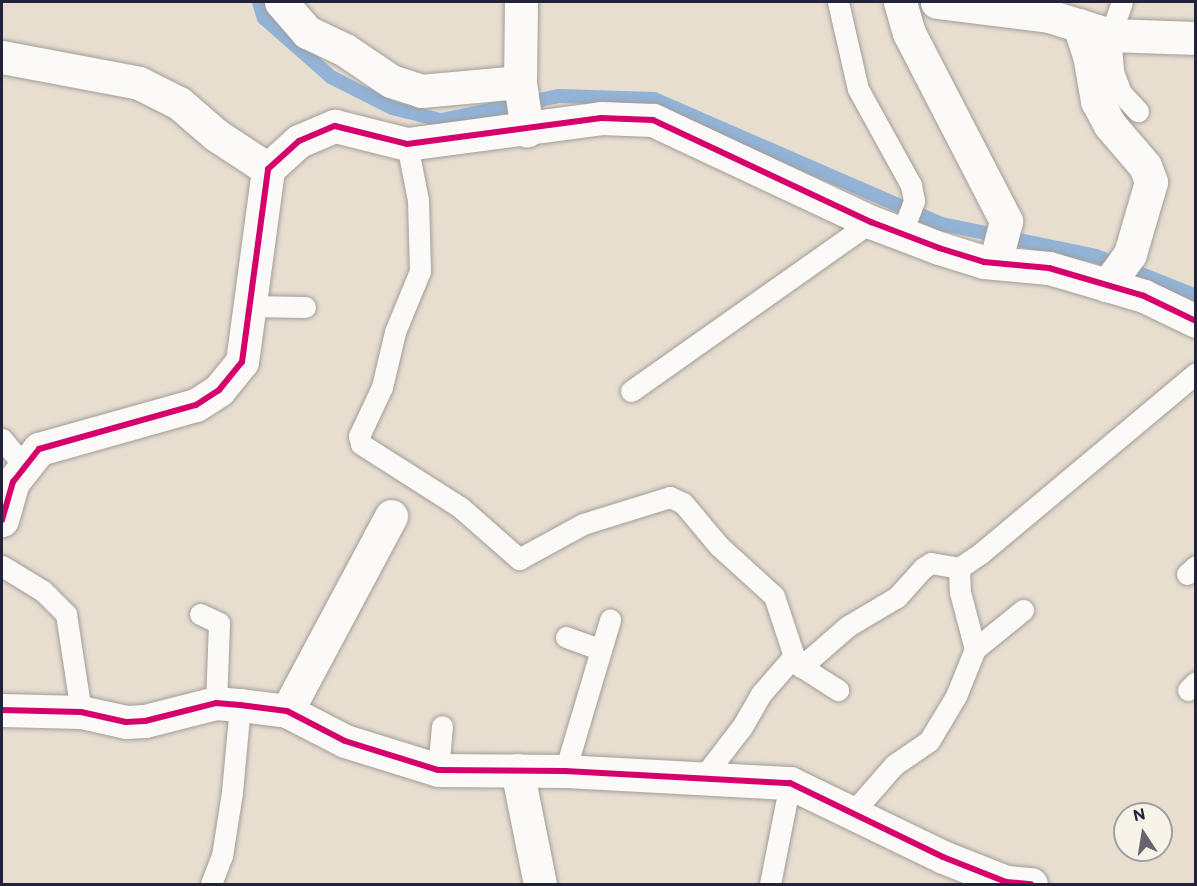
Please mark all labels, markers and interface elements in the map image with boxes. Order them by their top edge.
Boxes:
north arrow [1113,802,1173,862]
text: N [1132,805,1147,826]

